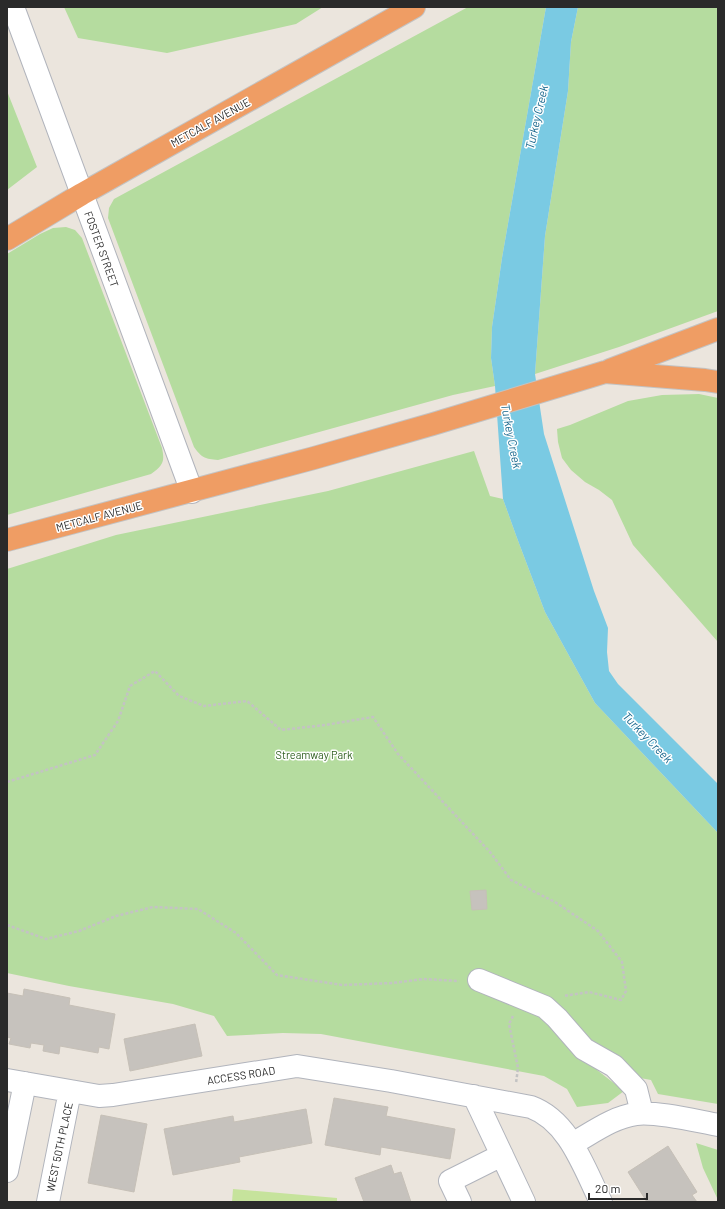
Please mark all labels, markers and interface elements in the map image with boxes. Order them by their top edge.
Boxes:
water label: Turkey Creek [522,83,550,150]
street label: METCALF AVENUE [168,95,252,149]
street label: FOSTER STREET [82,209,122,289]
water label: Turkey Creek [499,403,525,470]
street label: METCALF AVENUE [55,498,144,534]
water label: Turkey Creek [620,709,676,766]
park label: Streamway Park [275,748,353,761]
street label: ACCESS ROAD [206,1063,276,1087]
street label: WEST 50TH PLACE [43,1101,75,1193]
scale bar [589,1175,647,1201]
text: 20 m [595,1181,621,1195]

